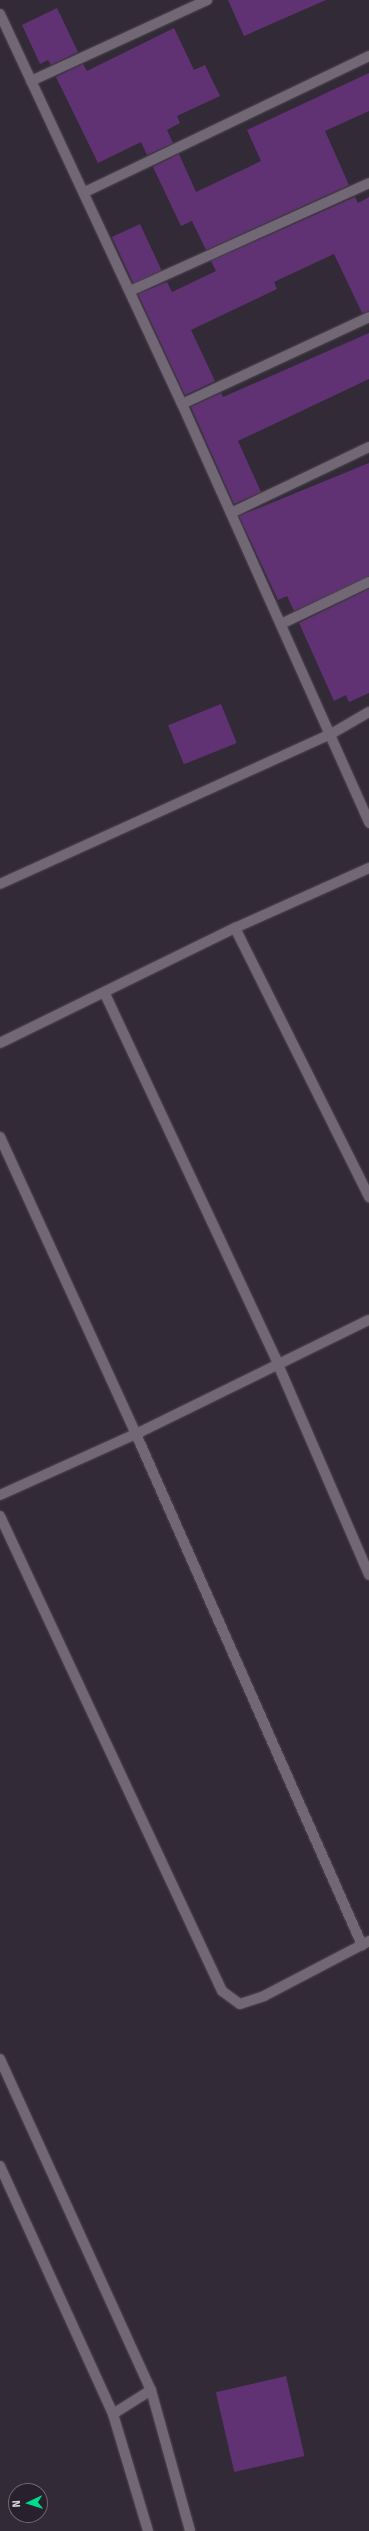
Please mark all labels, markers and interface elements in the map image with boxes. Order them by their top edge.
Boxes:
north arrow [8,2483,48,2523]
text: N [10,2500,23,2508]

